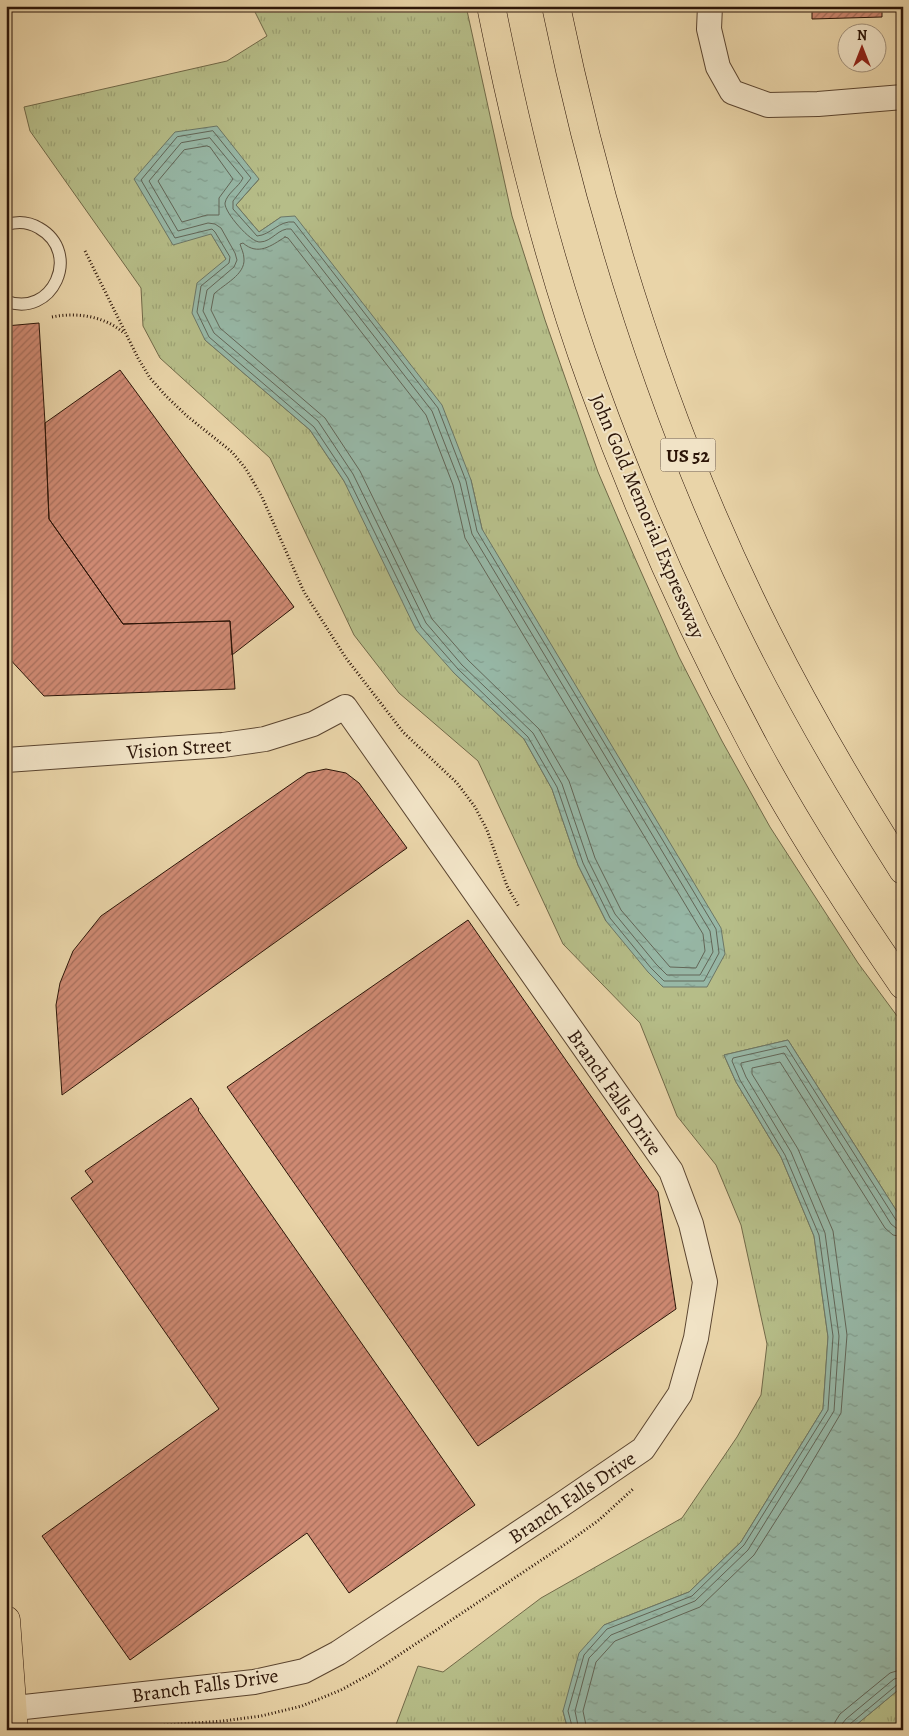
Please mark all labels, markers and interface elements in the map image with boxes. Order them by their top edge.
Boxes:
north arrow [836,22,886,72]
text: N [857,26,867,45]
street label: John Gold Memorial Expressway [584,390,712,644]
road number: US 52 [660,438,716,472]
street label: Vision Street [125,731,233,766]
street label: Branch Falls Drive [561,1024,668,1161]
street label: Branch Falls Drive [503,1445,641,1550]
street label: Branch Falls Drive [130,1662,280,1709]

